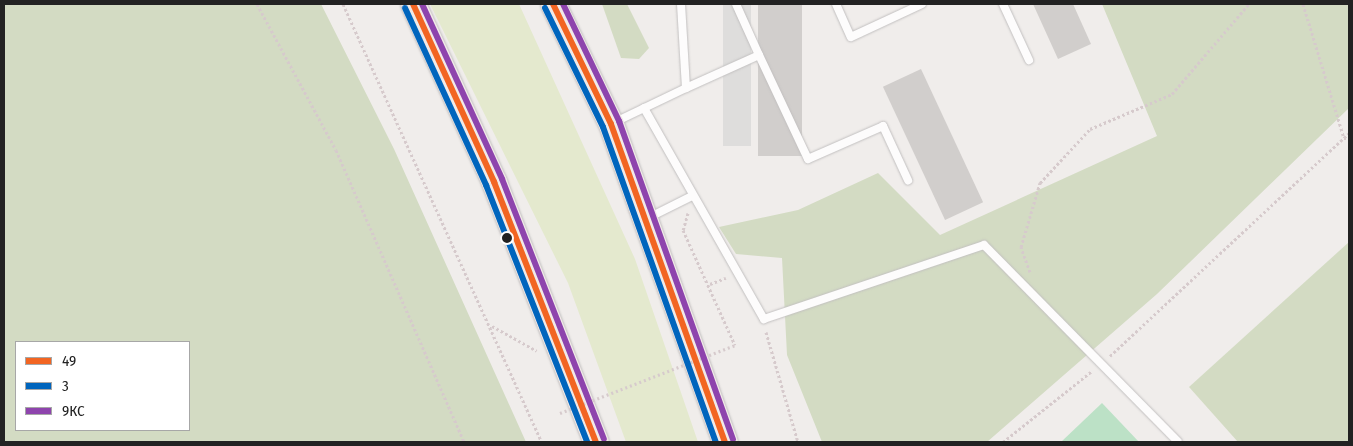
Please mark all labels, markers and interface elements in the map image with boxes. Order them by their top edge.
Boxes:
unlabelled marker [502,233,512,243]
legend [15,341,190,431]
text: 49 [62,352,76,370]
text: 3 [62,377,69,395]
text: 9КС [62,402,85,420]

